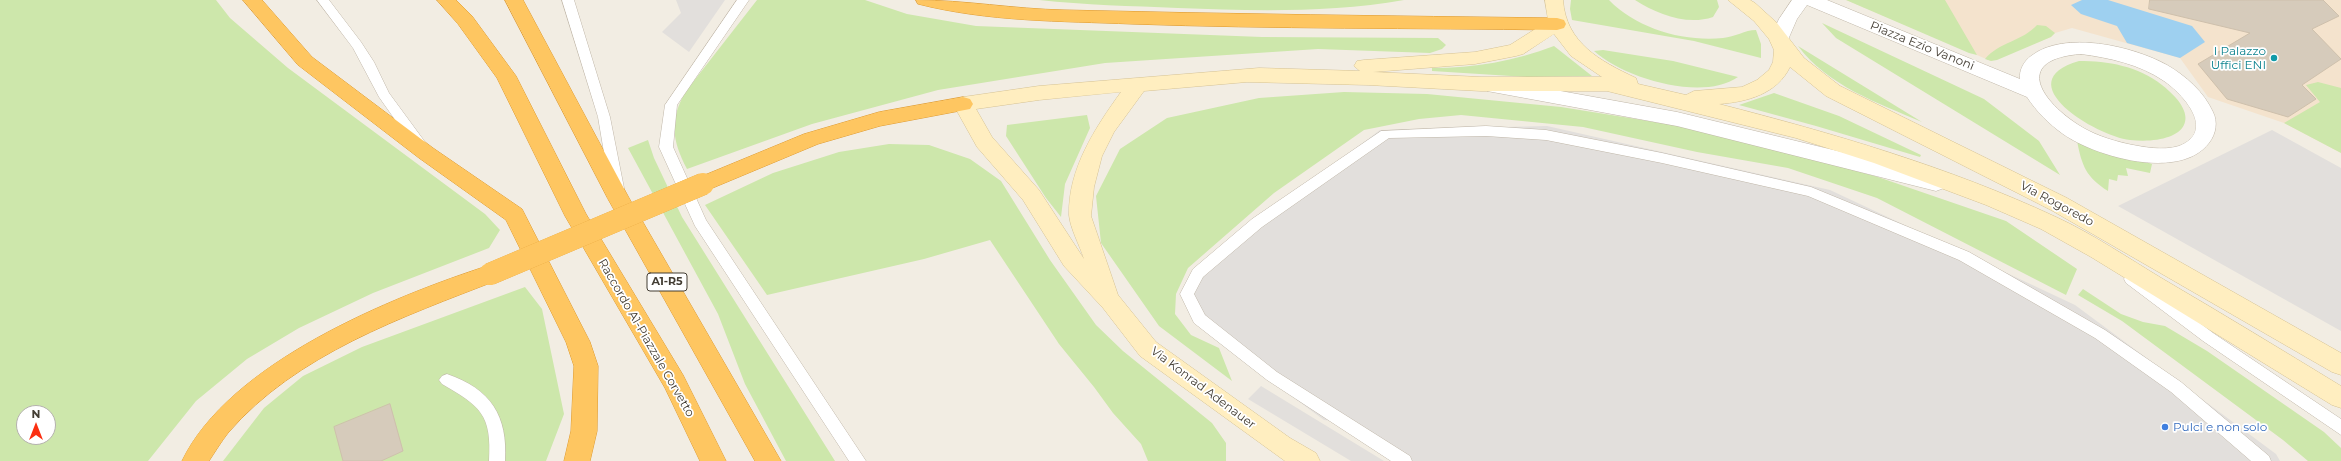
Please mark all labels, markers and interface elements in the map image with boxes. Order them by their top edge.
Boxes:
street label: Piazza Ezio Vanoni [1868,19,1976,73]
place label: I Palazzo Uffici ENI [2211,44,2266,72]
marker: I Palazzo Uffici ENI [2269,53,2279,63]
street label: Via Rogoredo [2018,179,2096,229]
street label: Raccordo A1-Piazzale Corvetto [595,256,697,420]
road number: A1-R5 [647,273,687,291]
street label: Via Konrad Adenauer [1148,344,1258,432]
north arrow [16,405,56,445]
text: N [32,407,40,421]
place label: Pulci e non solo [2173,420,2267,434]
marker: Pulci e non solo [2160,422,2170,432]

